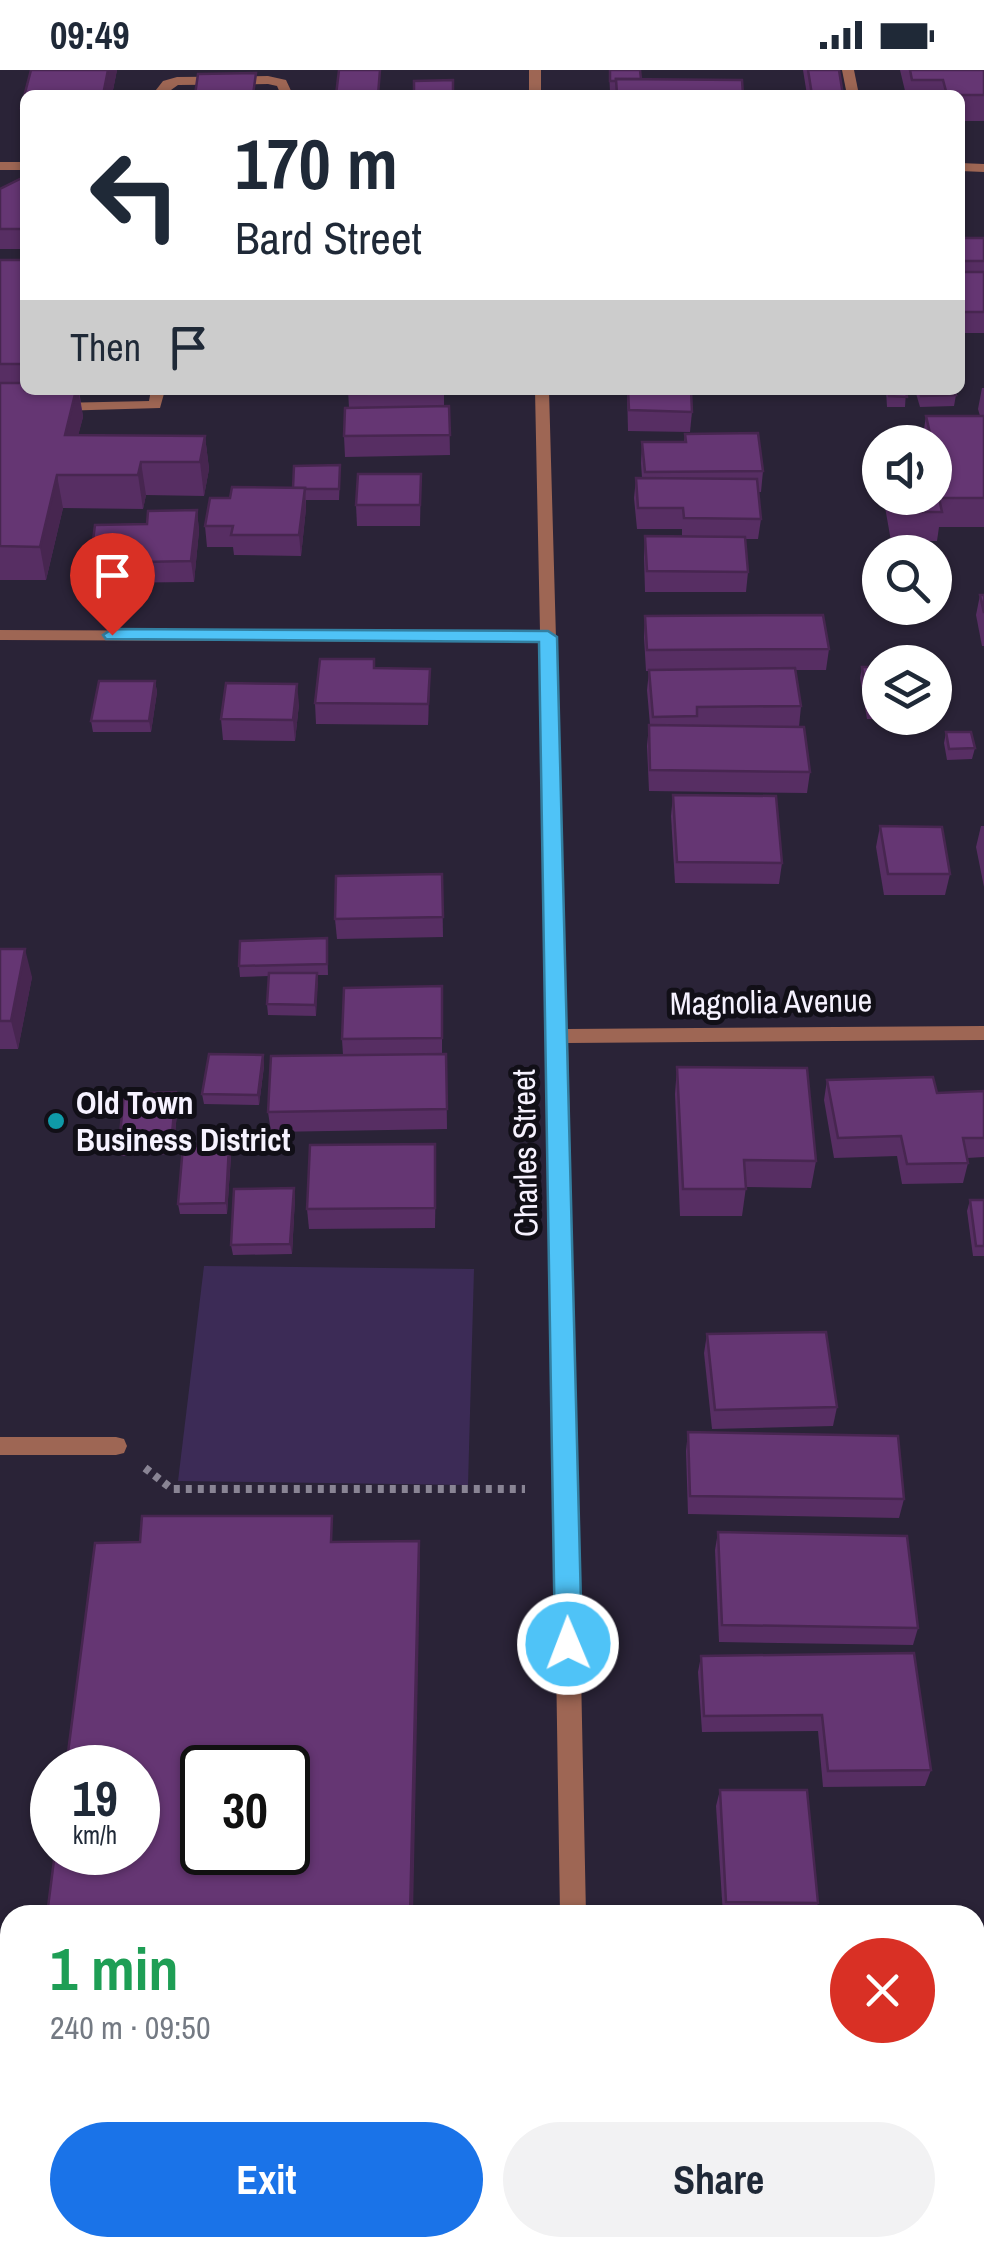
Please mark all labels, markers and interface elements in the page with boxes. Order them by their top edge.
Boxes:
text: 09:49 [50,10,130,61]
text: 170 m [235,117,398,211]
icon: left [70,130,200,260]
text: Bard Street [235,207,422,268]
icon: arrive [161,320,216,375]
text: Then [70,322,141,373]
map controls [862,425,952,735]
button: sound [862,425,952,515]
pin [70,533,155,636]
button: search [862,535,952,625]
icon: arrive [85,548,140,603]
button: layers [862,645,952,735]
street label: Magnolia Avenue [669,978,873,1025]
street label: Charles Street [502,1069,547,1237]
place label: Old Town Business District [76,1081,291,1161]
marker: Old Town Business District [45,1110,67,1132]
position arrow [516,1592,620,1696]
speed limit sign: 30 [180,1745,310,1875]
text: 19 [72,1764,118,1832]
text: km/h [73,1818,117,1852]
text: 1 min [50,1928,179,2009]
button: close [830,1938,935,2043]
text: 240 m · 09:50 [50,2006,210,2049]
button: Exit [50,2122,483,2237]
button: Share [503,2122,935,2237]

